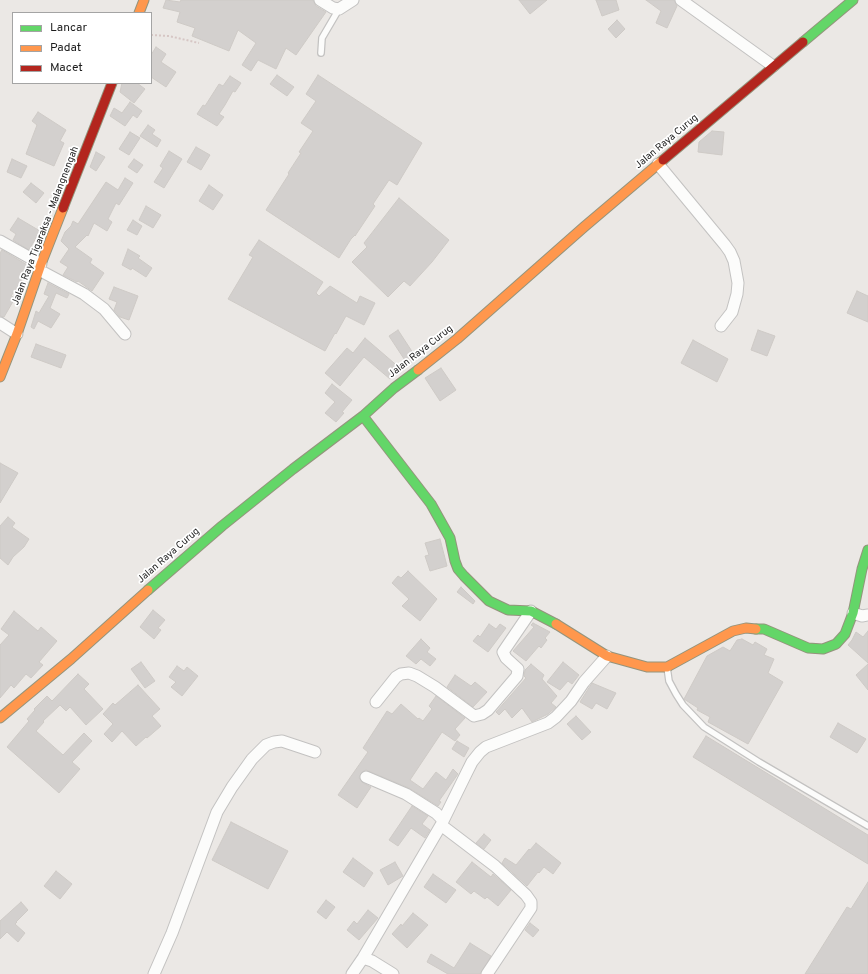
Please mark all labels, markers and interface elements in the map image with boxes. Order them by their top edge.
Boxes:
legend [12,12,152,84]
text: Lancar [50,20,87,36]
text: Padat [50,40,81,56]
text: Macet [50,60,83,76]
street label: Jalan Raya Curug [633,112,701,172]
street label: Jalan Raya Tigaraksa - Malangnengah [10,145,82,307]
street label: Jalan Raya Curug [386,323,456,381]
street label: Jalan Raya Curug [135,526,203,586]

